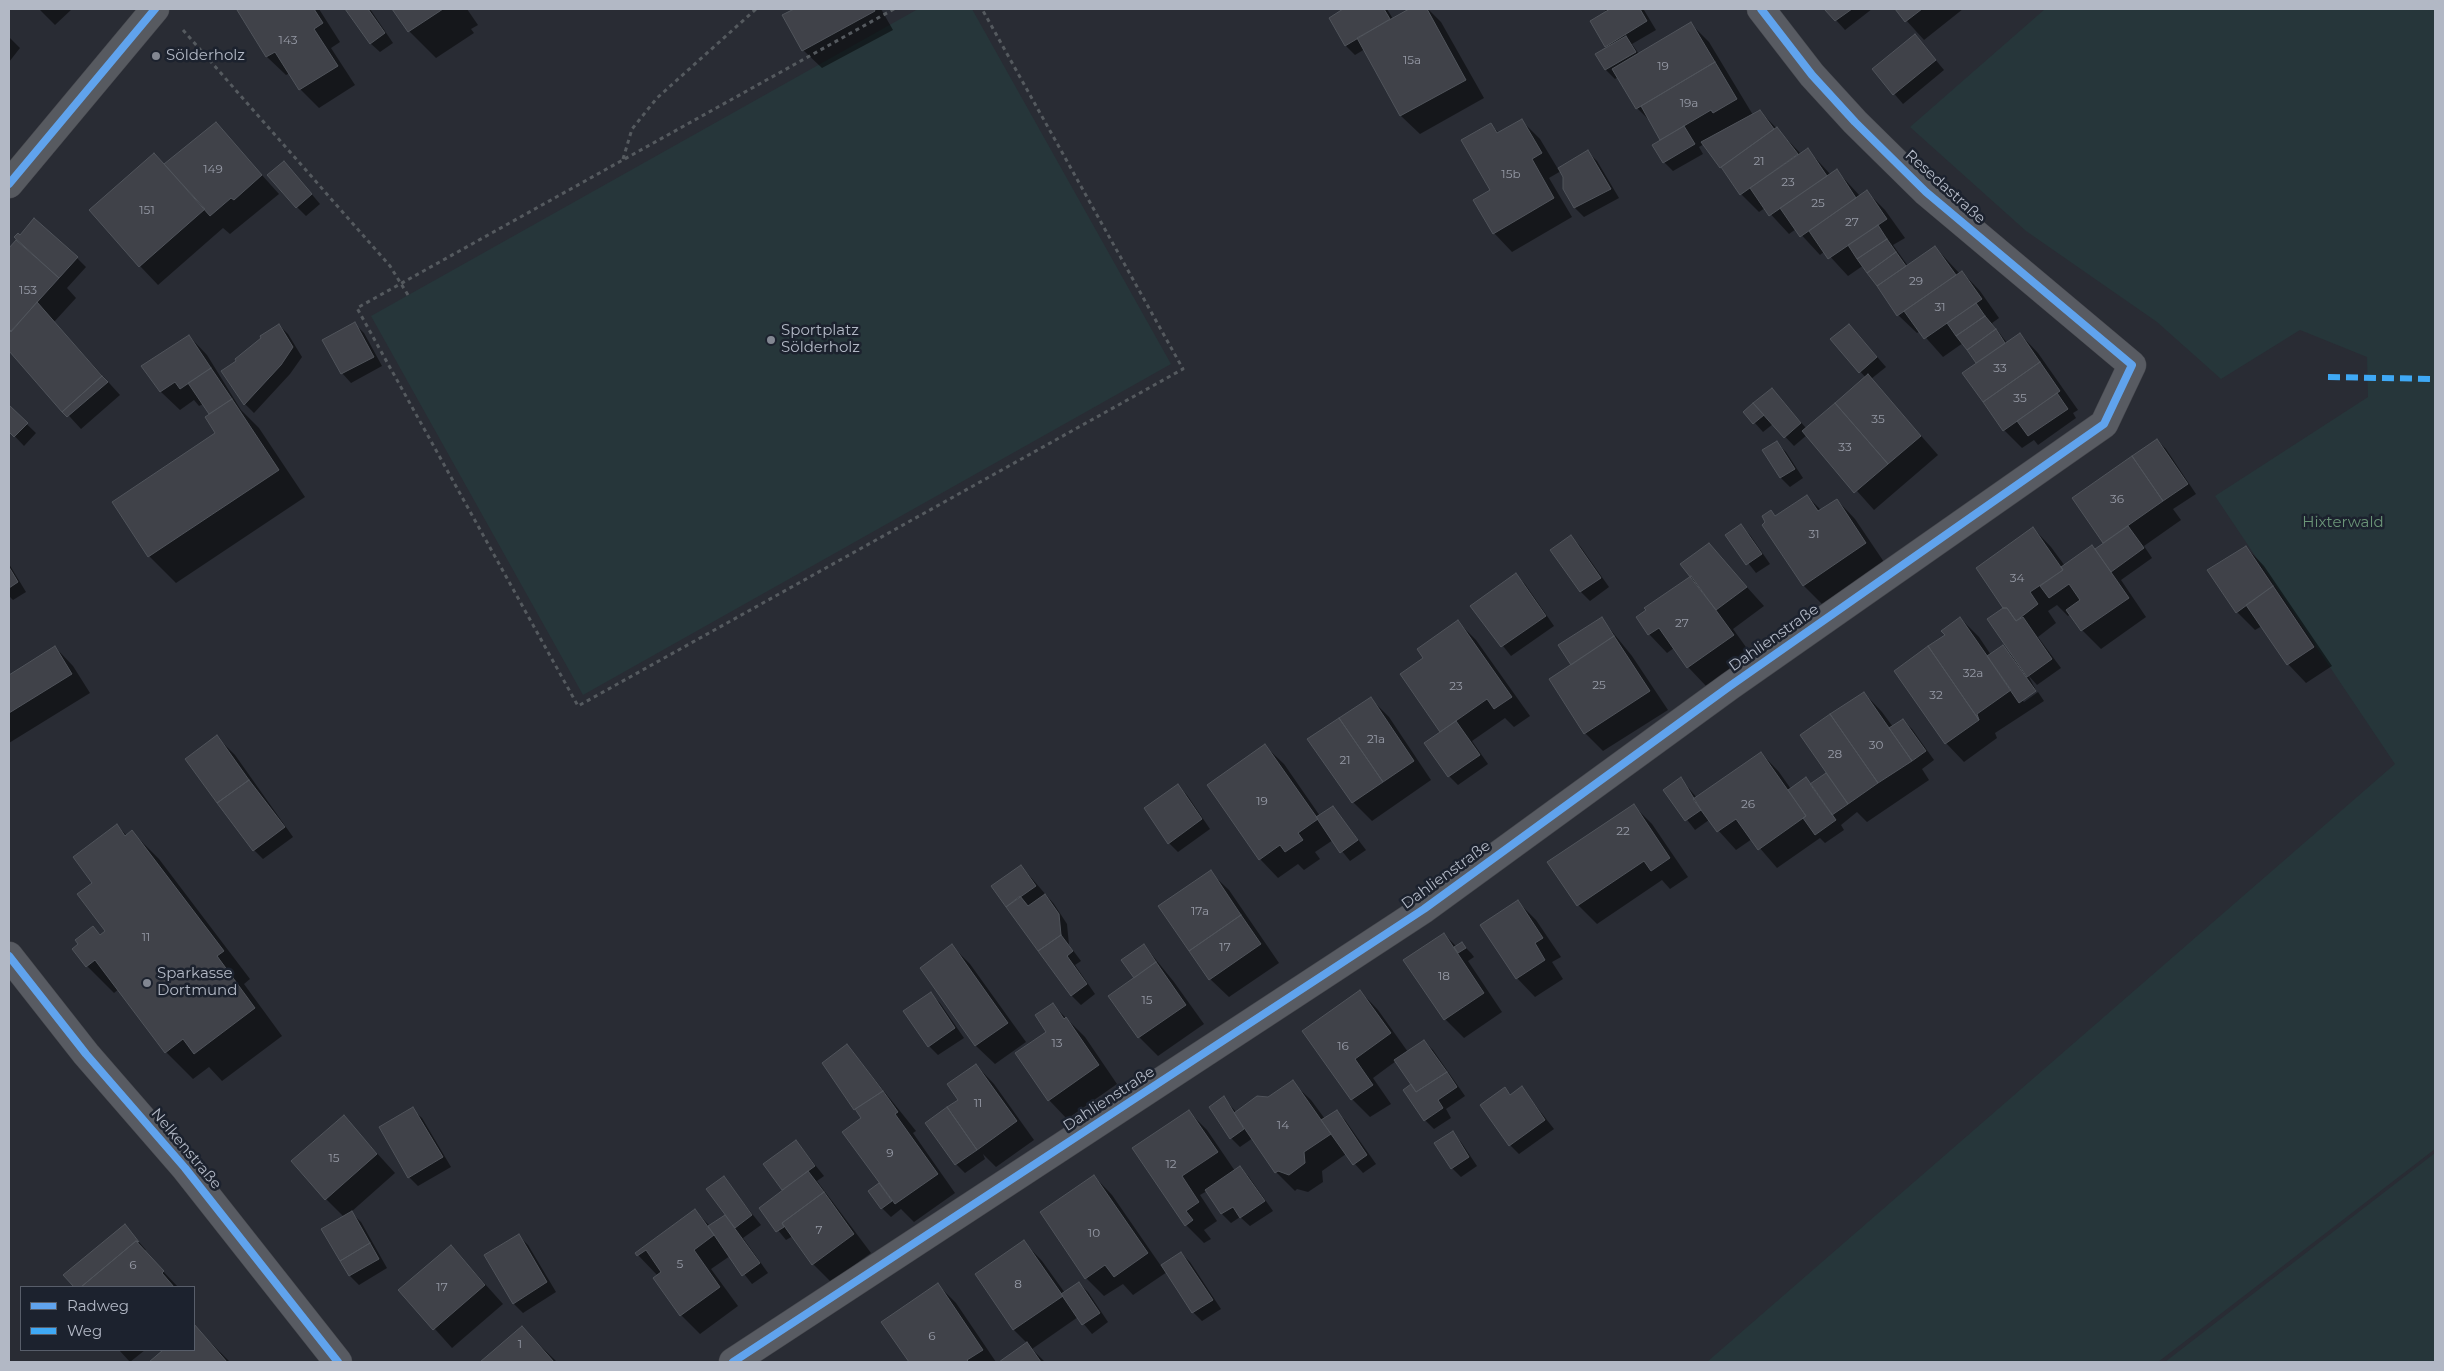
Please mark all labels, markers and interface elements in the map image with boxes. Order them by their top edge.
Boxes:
house number: 143 [279,33,297,47]
place label: Sölderholz [166,47,245,65]
marker: Sölderholz [150,50,162,62]
house number: 15a [1403,53,1421,67]
house number: 19 [1657,59,1669,73]
house number: 19a [1680,96,1698,110]
street label: Resedastraße [1901,146,1989,228]
house number: 21 [1753,154,1765,168]
house number: 149 [203,162,223,176]
house number: 15b [1501,167,1521,181]
house number: 23 [1781,175,1795,189]
house number: 25 [1811,196,1825,210]
house number: 151 [139,203,155,217]
house number: 27 [1845,215,1859,229]
house number: 29 [1909,274,1923,288]
house number: 153 [19,283,37,297]
house number: 31 [1934,300,1946,314]
place label: Sportplatz Sölderholz [781,322,860,357]
marker: Sportplatz Sölderholz [765,334,777,346]
house number: 33 [1993,361,2007,375]
house number: 35 [2013,391,2027,405]
house number: 35 [1871,412,1885,426]
house number: 33 [1838,440,1852,454]
house number: 36 [2110,492,2124,506]
park label: Hixterwald [2302,514,2384,532]
house number: 31 [1808,527,1820,541]
house number: 34 [2010,571,2024,585]
street label: Dahlienstraße [1726,600,1822,676]
house number: 27 [1675,616,1689,630]
house number: 32a [1963,666,1983,680]
house number: 25 [1592,678,1606,692]
house number: 23 [1449,679,1463,693]
house number: 32 [1929,688,1943,702]
house number: 21a [1367,732,1385,746]
house number: 30 [1869,738,1883,752]
house number: 28 [1828,747,1842,761]
house number: 21 [1339,753,1351,767]
house number: 19 [1256,794,1268,808]
house number: 26 [1741,797,1755,811]
house number: 22 [1616,824,1630,838]
street label: Dahlienstraße [1398,837,1494,913]
house number: 17a [1191,904,1209,918]
house number: 11 [142,930,150,944]
house number: 17 [1219,940,1231,954]
place label: Sparkasse Dortmund [157,965,237,1000]
house number: 18 [1438,969,1450,983]
marker: Sparkasse Dortmund [141,977,153,989]
house number: 15 [1141,993,1153,1007]
house number: 13 [1051,1036,1063,1050]
house number: 16 [1337,1039,1349,1053]
street label: Dahlienstraße [1060,1063,1158,1135]
house number: 11 [974,1096,982,1110]
street label: Nelkenstraße [147,1105,225,1193]
house number: 14 [1277,1118,1289,1132]
house number: 9 [886,1146,894,1160]
house number: 15 [328,1151,340,1165]
house number: 12 [1165,1157,1177,1171]
house number: 7 [815,1223,823,1237]
house number: 10 [1088,1226,1100,1240]
house number: 5 [677,1257,683,1271]
house number: 6 [129,1258,137,1272]
house number: 8 [1014,1277,1022,1291]
house number: 17 [436,1280,448,1294]
legend [20,1286,195,1351]
text: Radweg [67,1296,129,1315]
text: Weg [67,1321,102,1340]
house number: 6 [928,1329,936,1343]
house number: 1 [518,1337,522,1351]

